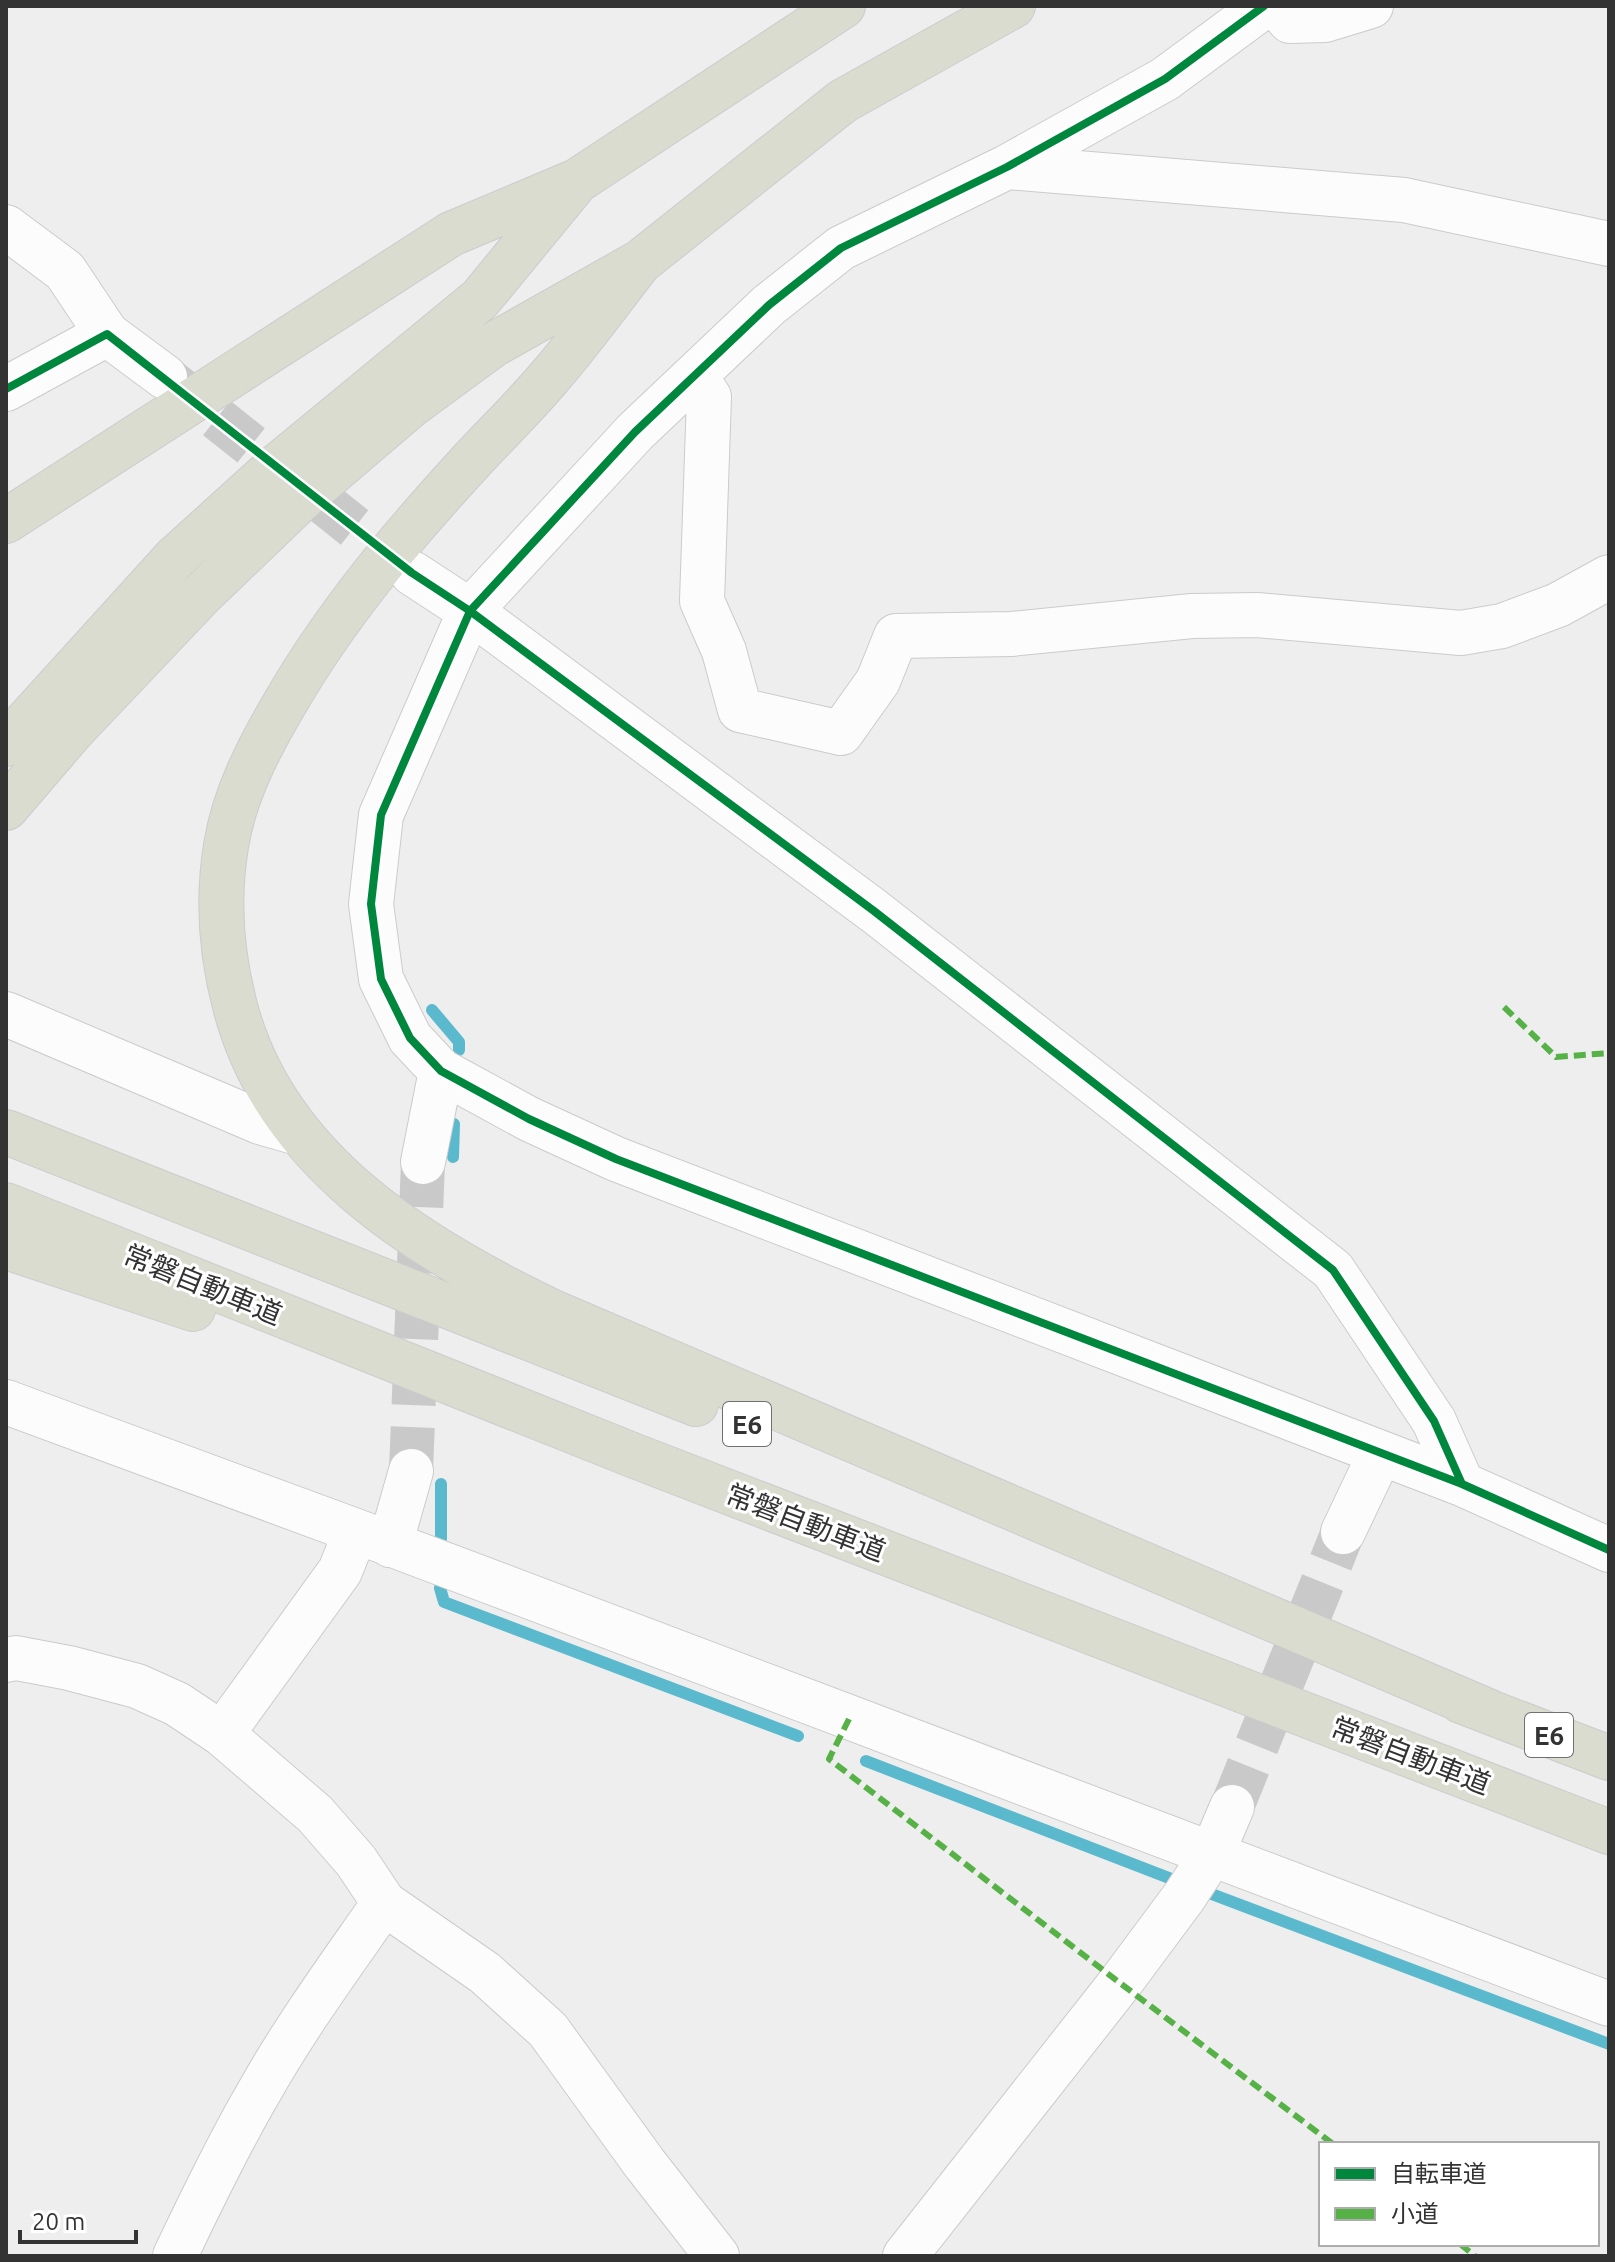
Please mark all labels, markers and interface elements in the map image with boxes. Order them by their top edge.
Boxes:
street label: 常磐自動車道 [119,1238,287,1330]
road number: E6 [723,1402,771,1446]
street label: 常磐自動車道 [722,1477,890,1567]
street label: 常磐自動車道 [1327,1710,1495,1800]
road number: E6 [1525,1713,1573,1757]
legend [1319,2142,1599,2246]
text: 自転車道 [1391,2160,1487,2187]
scale bar [20,2194,136,2244]
text: 小道 [1391,2200,1439,2227]
text: 20 m [32,2208,85,2235]

